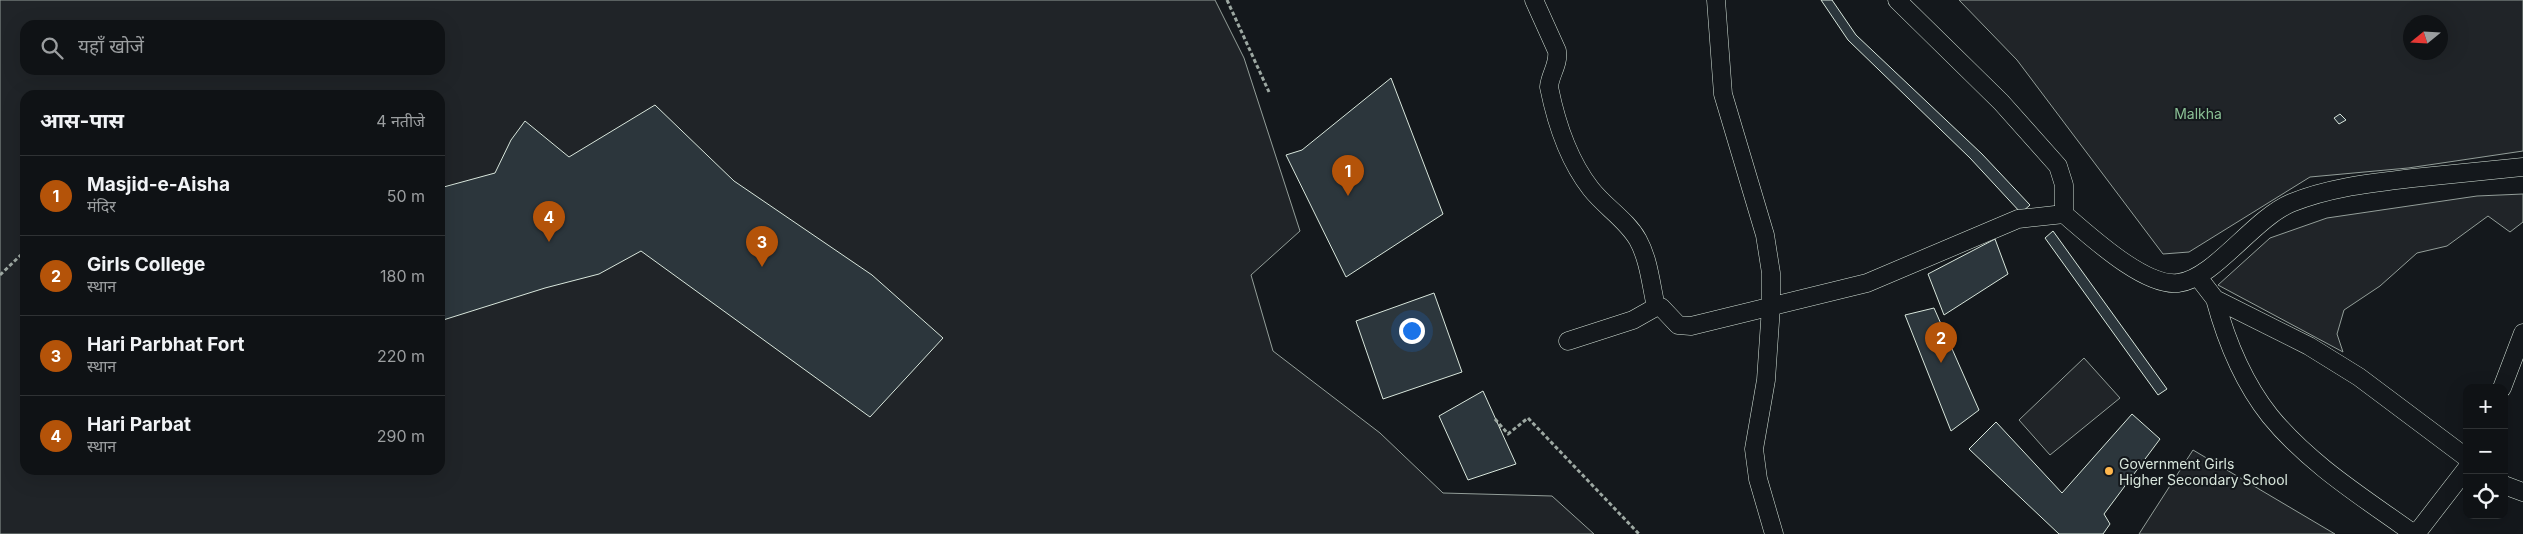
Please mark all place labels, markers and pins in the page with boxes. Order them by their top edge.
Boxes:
pin: 1 [1332,155,1364,196]
pin: 4 [533,201,565,242]
pin: 3 [746,226,778,267]
pin: 2 [1925,322,1957,363]
place label: Government Girls Higher Secondary School [2119,455,2288,488]
marker: Government Girls Higher Secondary School [2103,465,2115,477]

